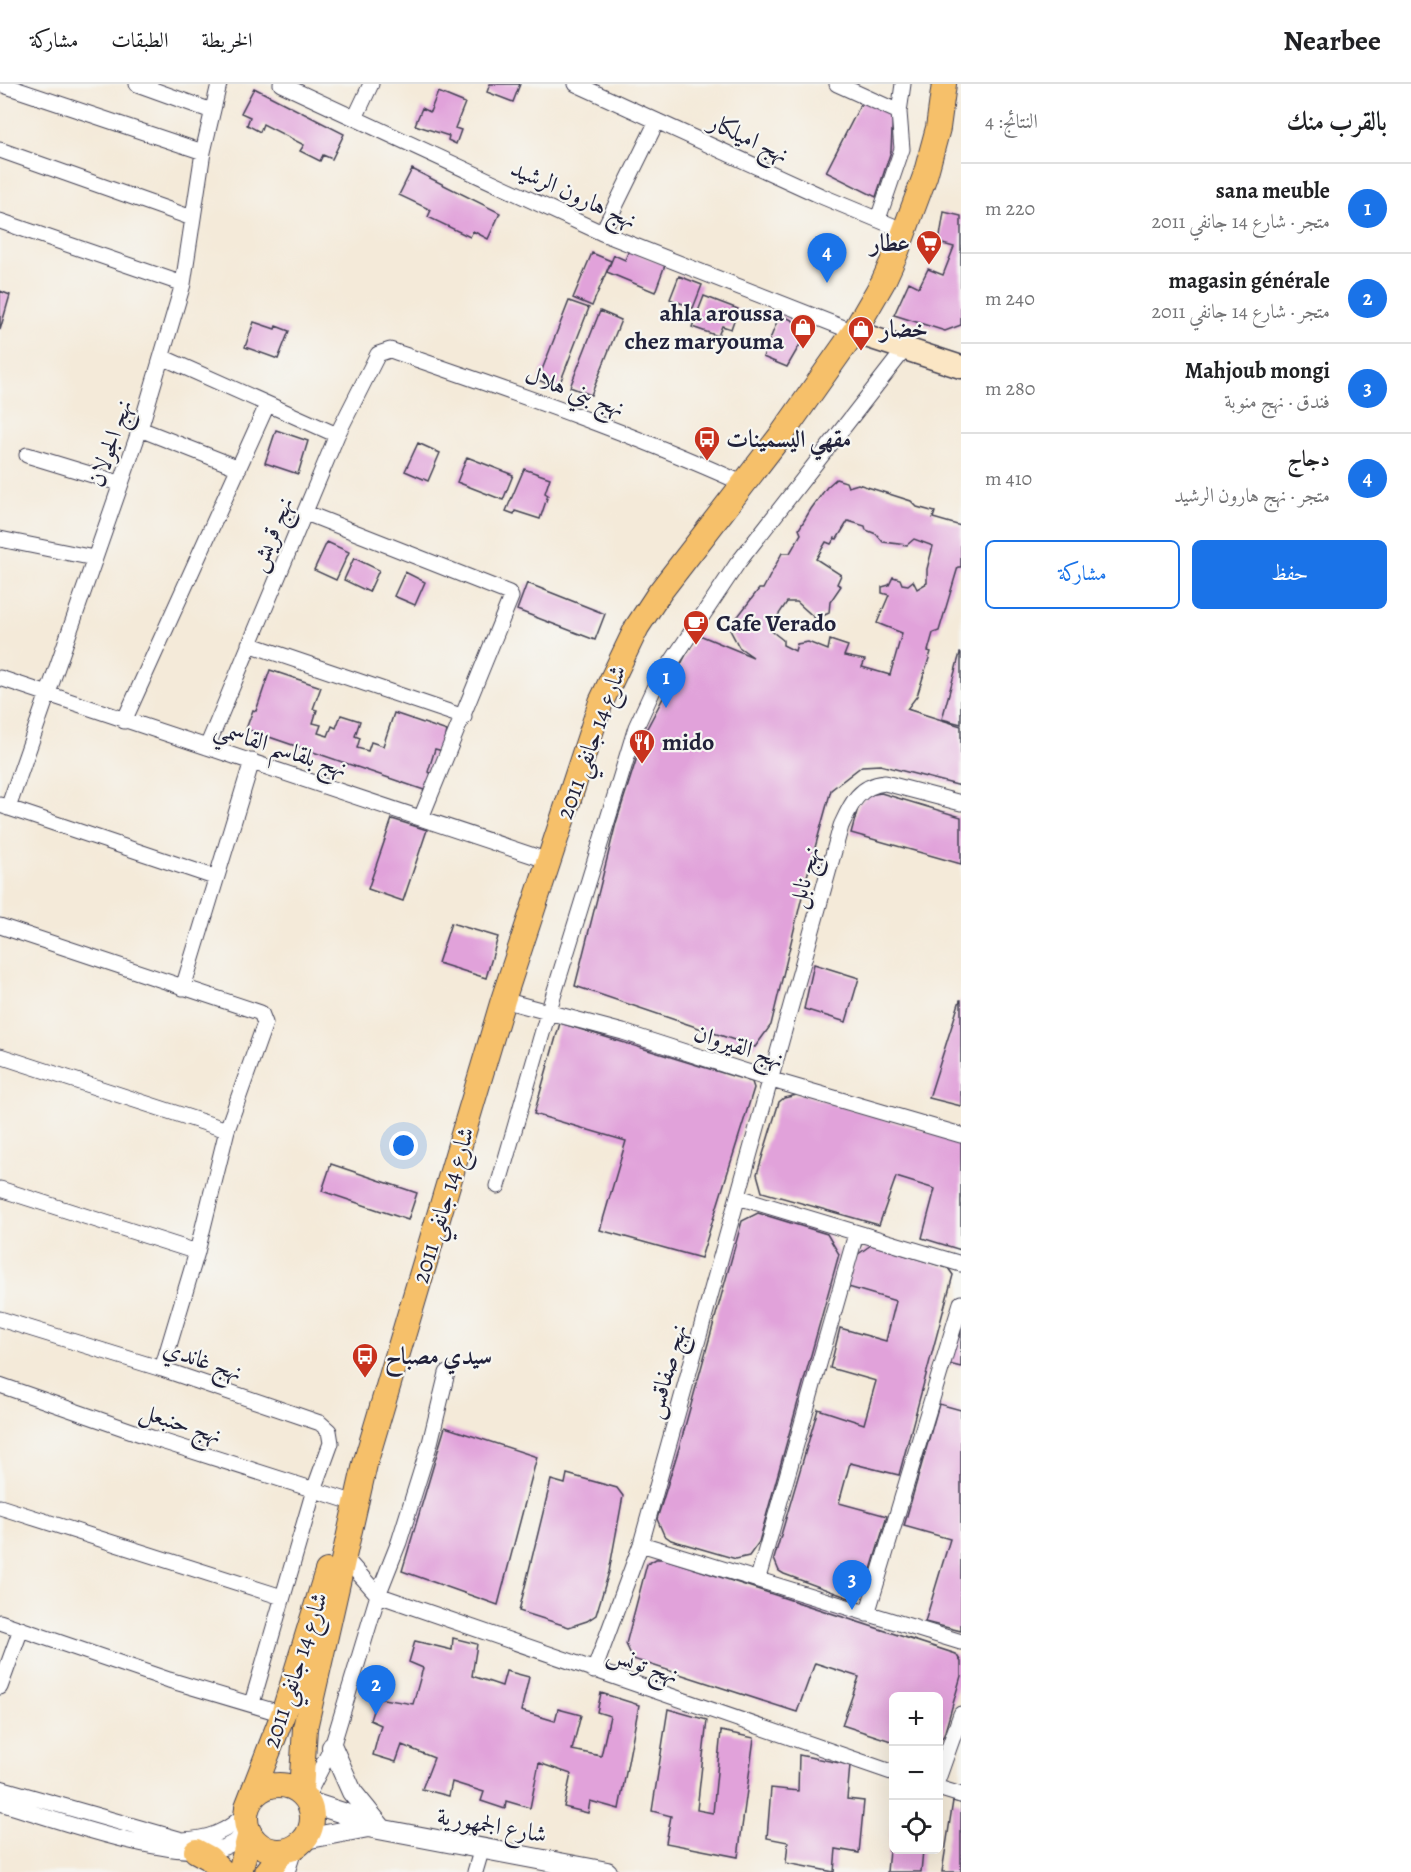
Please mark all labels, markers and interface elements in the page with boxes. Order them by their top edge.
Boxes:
text: Nearbee [1283,22,1381,60]
text: مشاركة [30,26,78,54]
text: الطبقات [111,26,168,54]
text: الخريطة [201,26,253,54]
text: بالقرب منك [1286,104,1387,139]
street label: نهج اميلكار [700,105,794,175]
text: النتائج: 4 [985,108,1038,135]
street label: نهج هارون الرشيد [504,152,642,241]
text: sana meuble [1216,176,1330,206]
text: 220 m [985,195,1035,222]
text: 1 [1364,195,1371,222]
text: متجر · شارع 14 جانفي 2011 [1152,208,1330,235]
place label: عطار [867,227,910,259]
supermarket icon: عطار [914,228,944,266]
pin: 4 [808,234,846,283]
text: magasin générale [1169,266,1330,296]
text: 240 m [985,285,1035,312]
text: 2 [1363,285,1372,312]
place label: ahla aroussa chez maryouma [625,297,784,357]
text: متجر · شارع 14 جانفي 2011 [1152,298,1330,325]
shop icon: ahla aroussa chez maryouma [788,312,818,350]
place label: خضار [877,313,928,345]
shop icon: خضار [846,314,876,352]
text: Mahjoub mongi [1185,356,1330,386]
street label: نهج بني هلال [519,358,629,429]
text: 280 m [985,375,1035,402]
text: 3 [1363,375,1372,402]
text: فندق · نهج منوبة [1224,388,1330,415]
street label: نهج الجولان [80,395,145,493]
place label: مقهي اليسمينات [726,423,851,461]
bus stop icon: مقهي اليسمينات [692,424,722,462]
text: دجاج [1287,444,1330,474]
text: 410 m [985,465,1032,492]
text: 4 [1363,465,1372,492]
text: متجر · نهج هارون الرشيد [1174,482,1330,509]
street label: نهج قريش [241,492,306,578]
button: مشاركة [985,540,1180,609]
button: حفظ [1192,540,1387,609]
place label: Cafe Verado [716,607,837,639]
cafe icon: Cafe Verado [681,608,711,646]
pin: 1 [646,658,686,708]
street label: شارع 14 جانفي 2011 [548,660,640,826]
street label: نهج بلقاسم القاسمي [208,711,352,792]
place label: mido [662,726,714,758]
restaurant icon: mido [627,727,657,765]
street label: نهج نابل [780,842,832,913]
street label: نهج القيروان [688,1016,788,1080]
street label: شارع 14 جانفي 2011 [404,1123,489,1289]
your location [389,1131,418,1160]
street label: نهج صفاقس [637,1320,700,1423]
street label: نهج غاندي [158,1332,247,1393]
place label: سيدي مصباح [385,1340,492,1378]
bus stop icon: سيدي مصباح [350,1341,380,1379]
street label: نهج حنبعل [134,1395,226,1456]
pin: 3 [832,1560,872,1610]
street label: شارع 14 جانفي 2011 [255,1588,342,1754]
street label: نهج تونس [601,1637,683,1696]
pin: 2 [356,1666,395,1715]
map controls [889,1692,943,1854]
button: + [889,1692,943,1746]
button: − [889,1746,943,1800]
street label: شارع الجمهورية [434,1800,549,1854]
button: locate [889,1800,943,1854]

